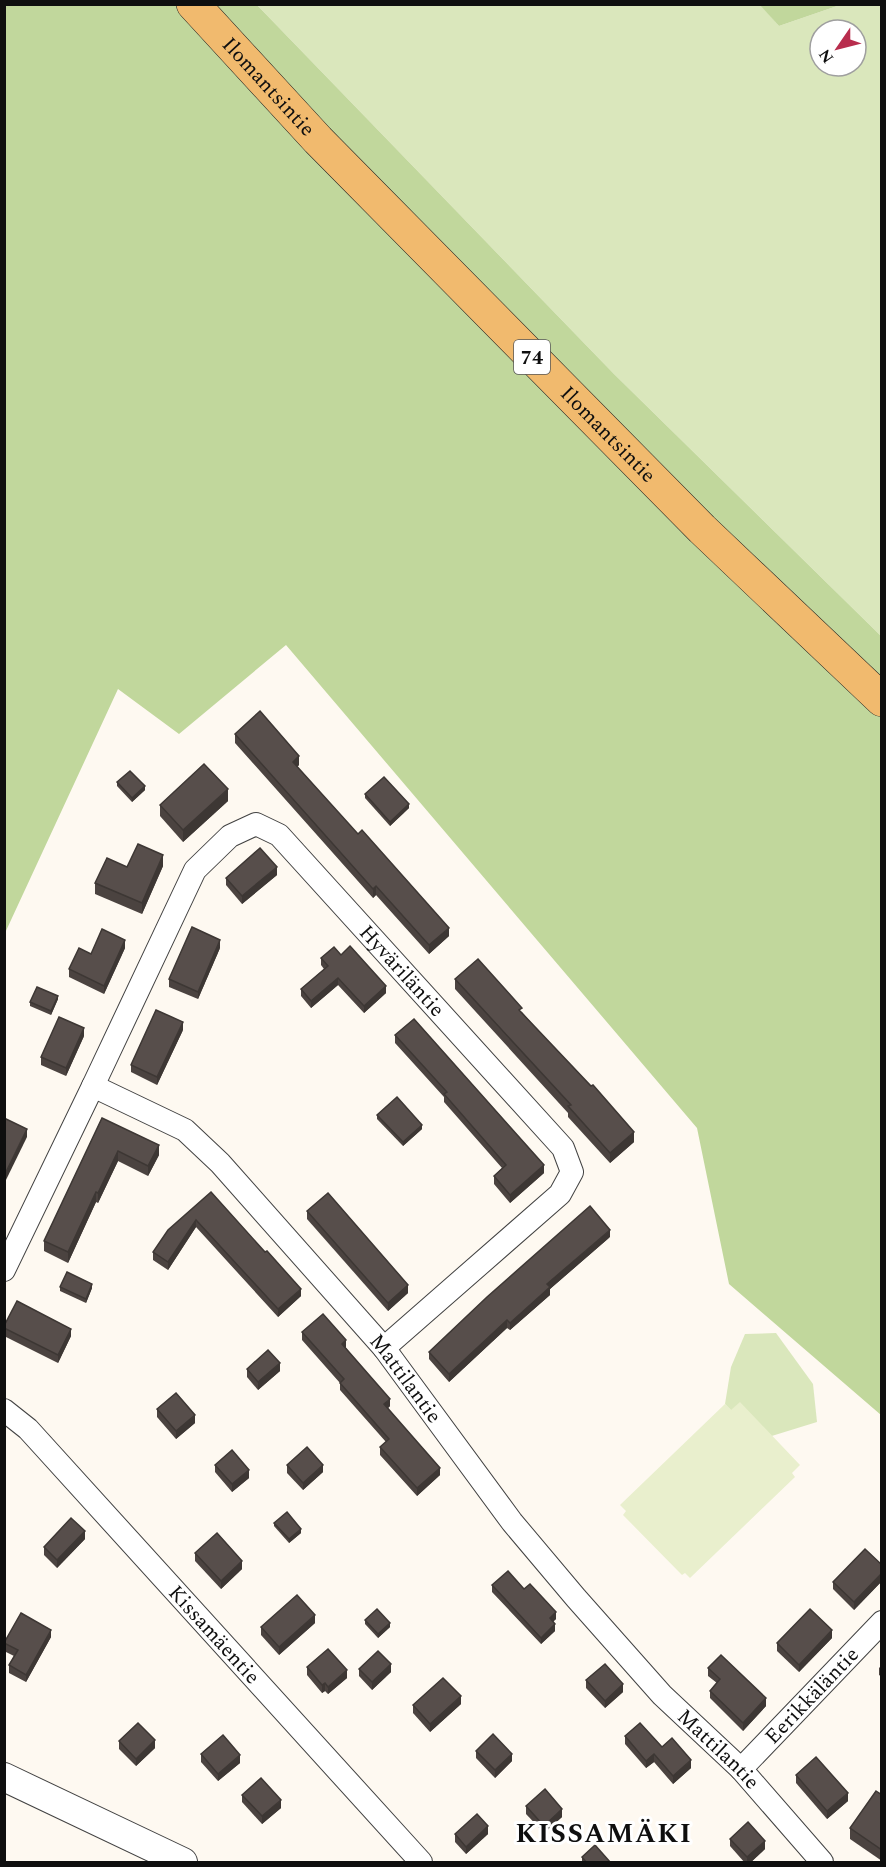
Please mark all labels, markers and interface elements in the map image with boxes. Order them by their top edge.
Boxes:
north arrow [808,18,868,78]
street label: Ilomantsintie [214,30,322,144]
text: N [813,44,840,68]
road number: 74 [514,340,550,374]
street label: Ilomantsintie [552,379,663,491]
street label: Hyväriläntie [351,918,452,1025]
street label: Mattilantie [361,1327,449,1430]
street label: Kissamäentie [160,1578,267,1692]
street label: Eerikkäläntie [758,1640,867,1752]
street label: Mattilantie [669,1702,767,1797]
district label: KISSAMÄKI [516,1813,692,1855]

